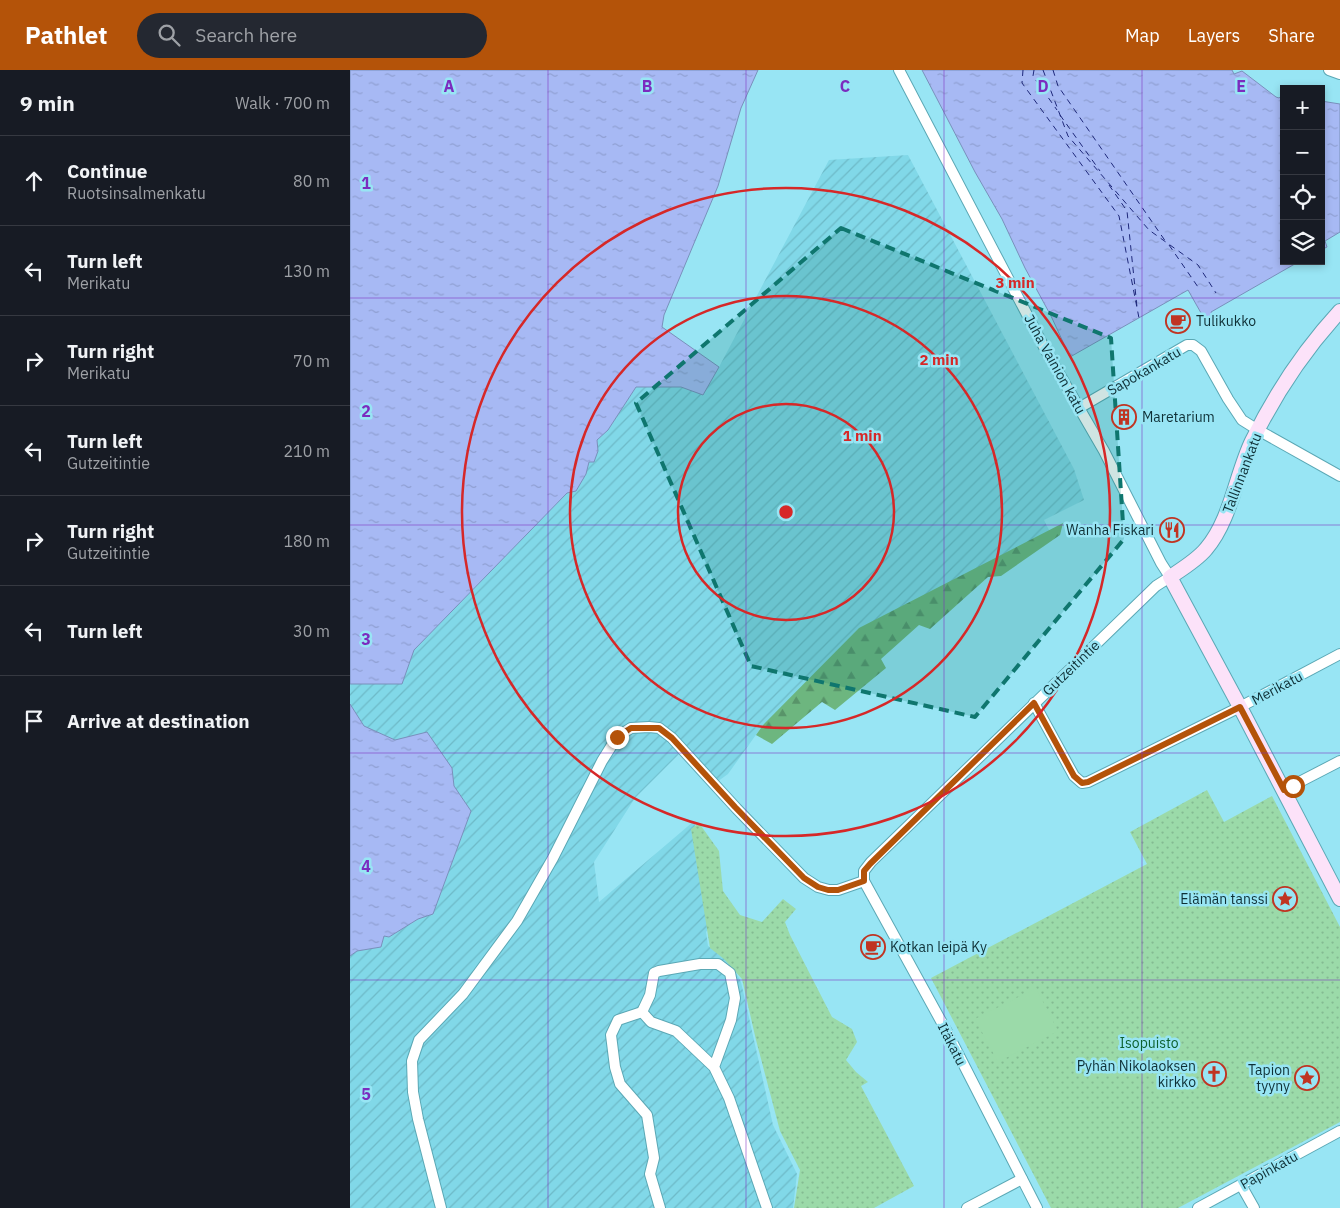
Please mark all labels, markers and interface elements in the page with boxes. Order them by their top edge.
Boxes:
search box [137,13,487,58]
text: Pathlet [25,19,107,51]
icon: search [155,21,183,49]
text: Search here [195,23,297,47]
text: Map [1125,24,1160,47]
text: Layers [1188,24,1240,47]
text: Share [1268,24,1315,47]
text: A [444,76,455,96]
text: B [642,76,653,96]
text: C [840,76,850,96]
text: D [1037,76,1049,96]
text: E [1236,76,1246,96]
map controls [1280,85,1325,265]
button: + [1280,85,1325,130]
text: 9 min [20,89,75,117]
text: Walk · 700 m [235,93,330,113]
button: − [1280,130,1325,175]
text: Continue [67,159,147,183]
icon: ahead [20,167,48,195]
text: 80 m [293,171,330,191]
text: 1 [361,173,371,193]
button: locate [1280,175,1325,220]
text: Ruotsinsalmenkatu [67,183,206,203]
button: layers [1280,220,1325,265]
text: Turn left [67,249,143,273]
icon: left [20,257,48,285]
text: 130 m [283,261,330,281]
text: Merikatu [67,273,130,293]
text: 3 min [995,273,1035,292]
cafe icon: Tulikukko [1165,308,1191,334]
street label: Juha Vainion katu [1020,311,1090,417]
place label: Tulikukko [1196,312,1256,330]
text: Turn right [67,339,154,363]
street label: Sapokankatu [1104,343,1184,399]
icon: right [20,347,48,375]
text: 2 min [919,350,959,369]
text: 70 m [293,351,330,371]
text: Merikatu [67,363,130,383]
text: 2 [361,401,371,421]
building icon: Maretarium [1111,404,1137,430]
place label: Maretarium [1142,408,1215,426]
text: 1 min [842,426,882,445]
text: Turn left [67,429,143,453]
street label: Tallinnankatu [1218,430,1266,516]
icon: left [20,437,48,465]
text: 210 m [283,441,330,461]
text: Gutzeitintie [67,453,150,473]
centre of rings [777,503,795,521]
restaurant icon: Wanha Fiskari [1159,517,1185,543]
text: Turn right [67,519,154,543]
place label: Wanha Fiskari [1066,521,1154,539]
icon: right [20,527,48,555]
text: 180 m [283,531,330,551]
text: Gutzeitintie [67,543,150,563]
icon: left [20,617,48,645]
text: Turn left [67,619,143,643]
text: 30 m [293,621,330,641]
text: 3 [361,629,371,649]
street label: Gutzeitintie [1039,636,1104,700]
street label: Merikatu [1248,667,1306,709]
icon: arrive [20,707,48,735]
text: Arrive at destination [67,709,250,733]
route end [606,726,629,749]
route start [1282,775,1305,798]
text: 4 [361,856,371,876]
place icon: Elämän tanssi [1272,886,1298,912]
place label: Elämän tanssi [1180,890,1268,908]
cafe icon: Kotkan leipä Ky [860,934,886,960]
place label: Kotkan leipä Ky [890,938,987,956]
street label: Itäkatu [934,1020,970,1068]
park label: Isopuisto [1119,1034,1179,1052]
place label: Pyhän Nikolaoksen kirkko [1077,1057,1196,1091]
church icon: Pyhän Nikolaoksen kirkko [1201,1061,1227,1087]
place label: Tapion tyyny [1248,1061,1290,1095]
place icon: Tapion tyyny [1294,1065,1320,1091]
text: 5 [361,1084,371,1104]
street label: Papinkatu [1237,1147,1301,1193]

